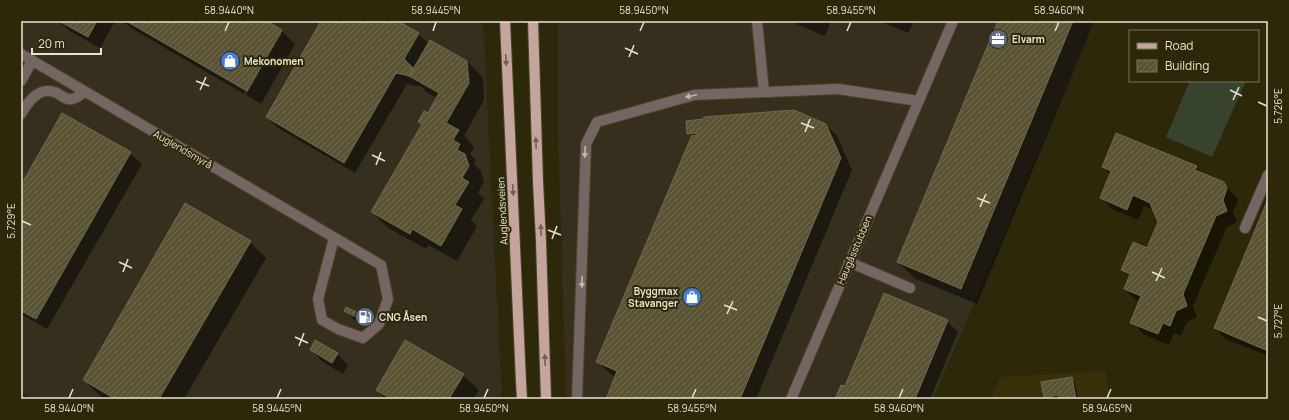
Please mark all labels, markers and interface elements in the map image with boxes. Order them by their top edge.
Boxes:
text: 58.9440°N [204,3,254,17]
text: 58.9445°N [411,3,461,17]
text: 58.9450°N [619,3,669,17]
text: 58.9455°N [826,3,876,17]
text: 58.9460°N [1034,3,1084,17]
office icon: Elvarm [987,28,1009,50]
scale bar [32,30,101,56]
legend [1129,30,1259,82]
place label: Elvarm [1012,32,1045,46]
text: 20 m [38,35,65,52]
text: Road [1165,37,1193,54]
shop icon: Mekonomen [219,50,241,72]
place label: Mekonomen [244,54,303,68]
one-way arrow [503,54,510,66]
text: Building [1165,57,1209,74]
text: 5.726°E [1271,88,1285,124]
one-way arrow [684,93,697,99]
street label: Auglendsmyrå [151,126,215,172]
one-way arrow [533,137,540,149]
one-way arrow [582,146,589,158]
street label: Auglendsveien [493,177,511,245]
one-way arrow [509,184,516,196]
text: 5.729°E [4,203,18,239]
street label: Haugåsstubben [833,213,875,287]
one-way arrow [537,224,544,236]
one-way arrow [578,276,585,288]
place label: Byggmax Stavanger [628,284,678,310]
shop icon: Byggmax Stavanger [681,286,703,308]
text: 5.727°E [1271,304,1285,338]
fuel station icon: CNG Åsen [354,306,376,328]
place label: CNG Åsen [379,310,427,324]
one-way arrow [541,354,548,366]
text: 58.9440°N [44,401,94,415]
text: 58.9445°N [252,401,302,415]
text: 58.9450°N [459,401,509,415]
text: 58.9455°N [667,401,717,415]
text: 58.9460°N [874,401,924,415]
text: 58.9465°N [1082,401,1132,415]

